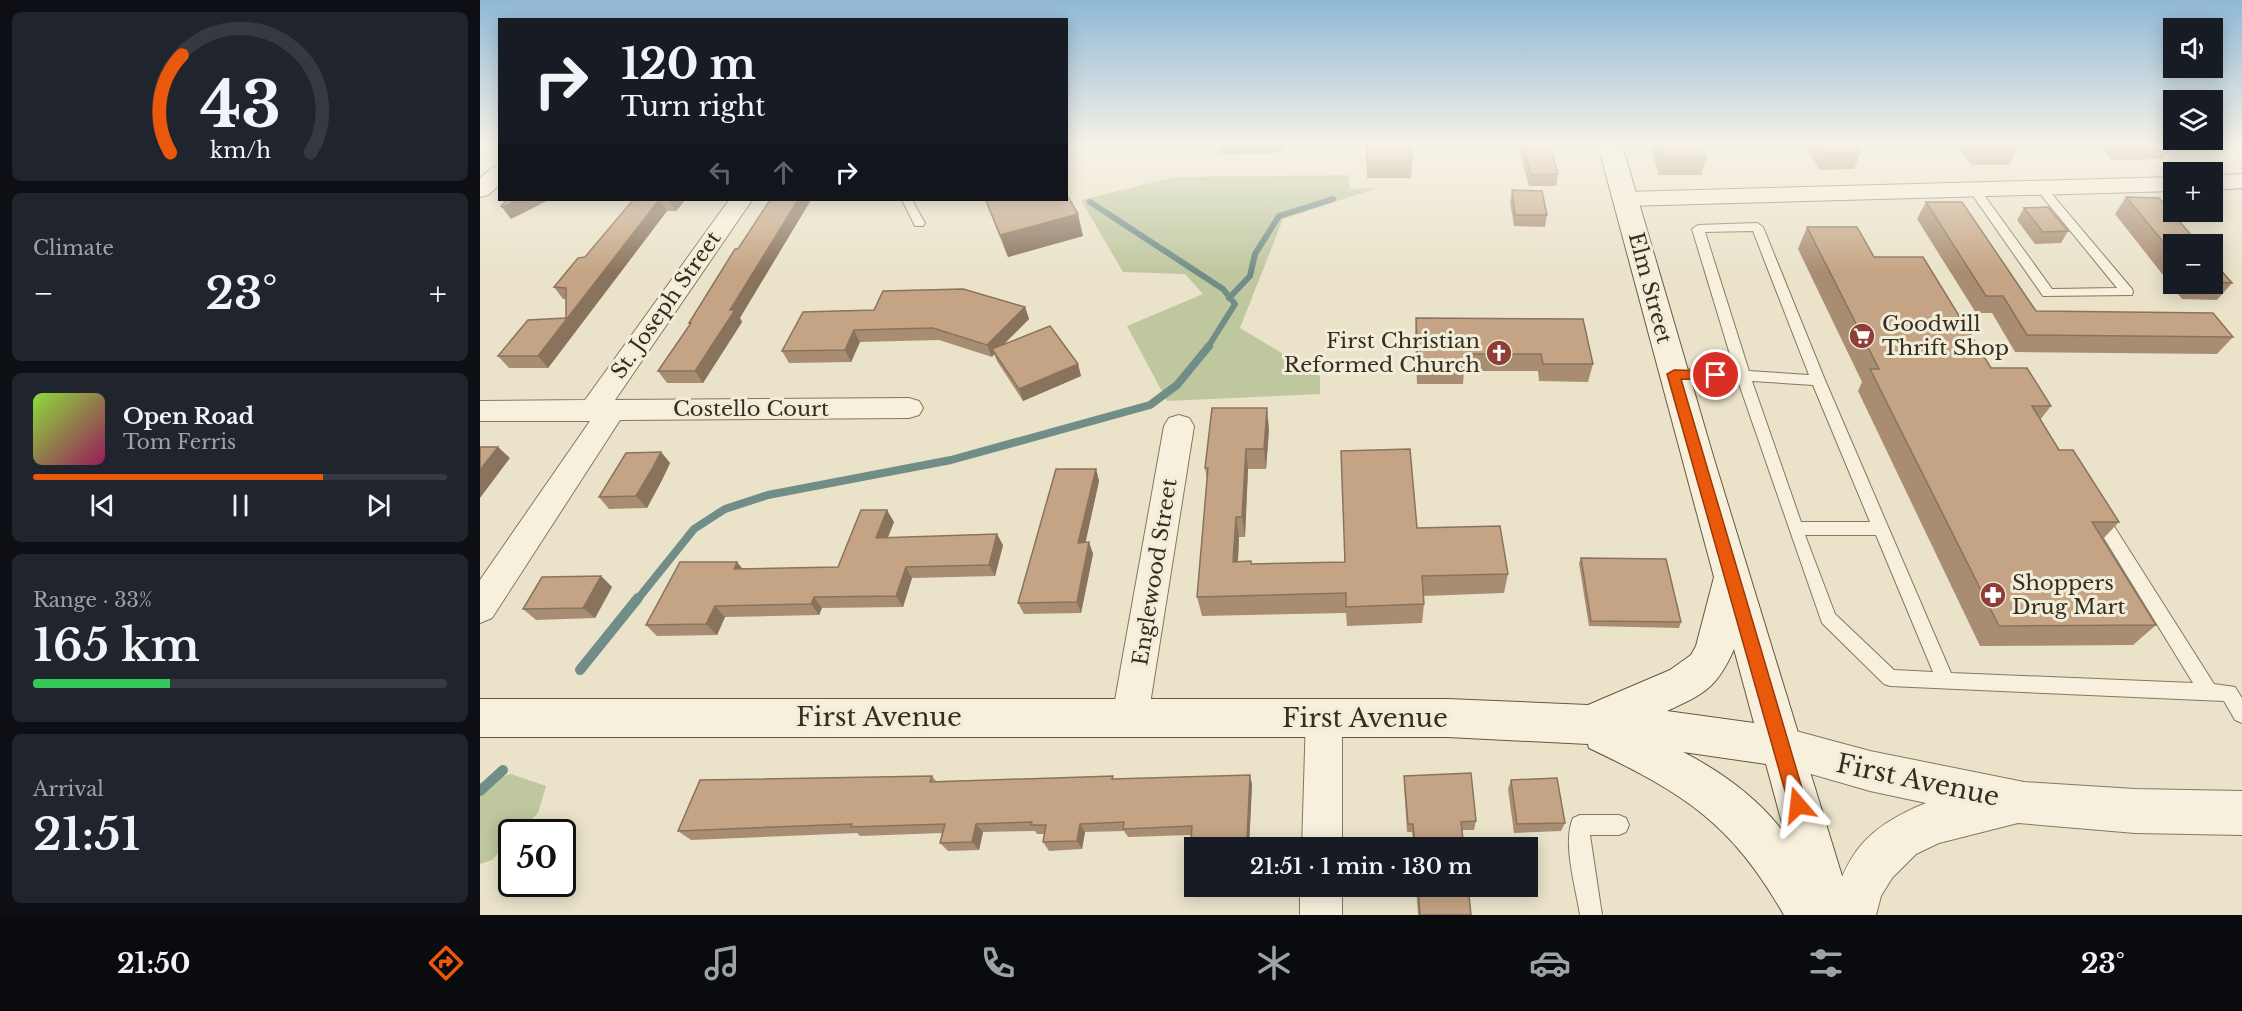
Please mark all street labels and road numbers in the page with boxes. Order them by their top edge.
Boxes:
street label: St. Joseph Street [605,226,727,384]
street label: Elm Street [1623,230,1677,346]
street label: Costello Court [673,396,829,422]
street label: Englewood Street [1127,476,1183,668]
street label: First Avenue [796,701,962,733]
street label: First Avenue [1282,702,1448,734]
street label: First Avenue [1834,747,2002,813]

